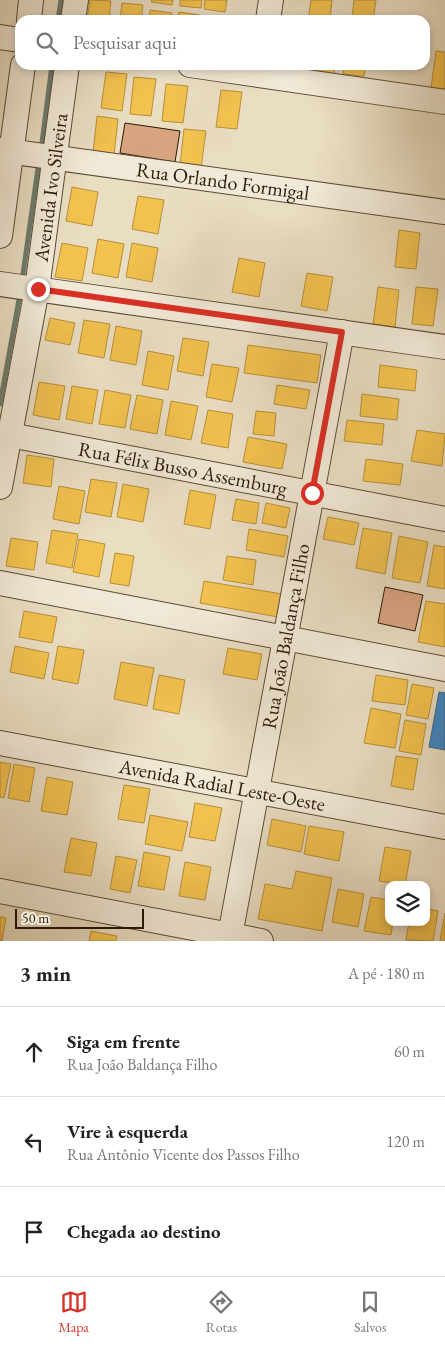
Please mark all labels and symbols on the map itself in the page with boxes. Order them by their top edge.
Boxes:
street label: Avenida Ivo Silveira [28,111,73,264]
street label: Rua Orlando Formigal [135,156,311,206]
route end [27,278,50,301]
street label: Rua Félix Busso Assemburg [76,435,290,501]
route start [301,482,324,505]
street label: Rua João Baldança Filho [256,541,316,731]
street label: Avenida Radial Leste-Oeste [116,753,328,817]
scale bar [15,906,144,929]

